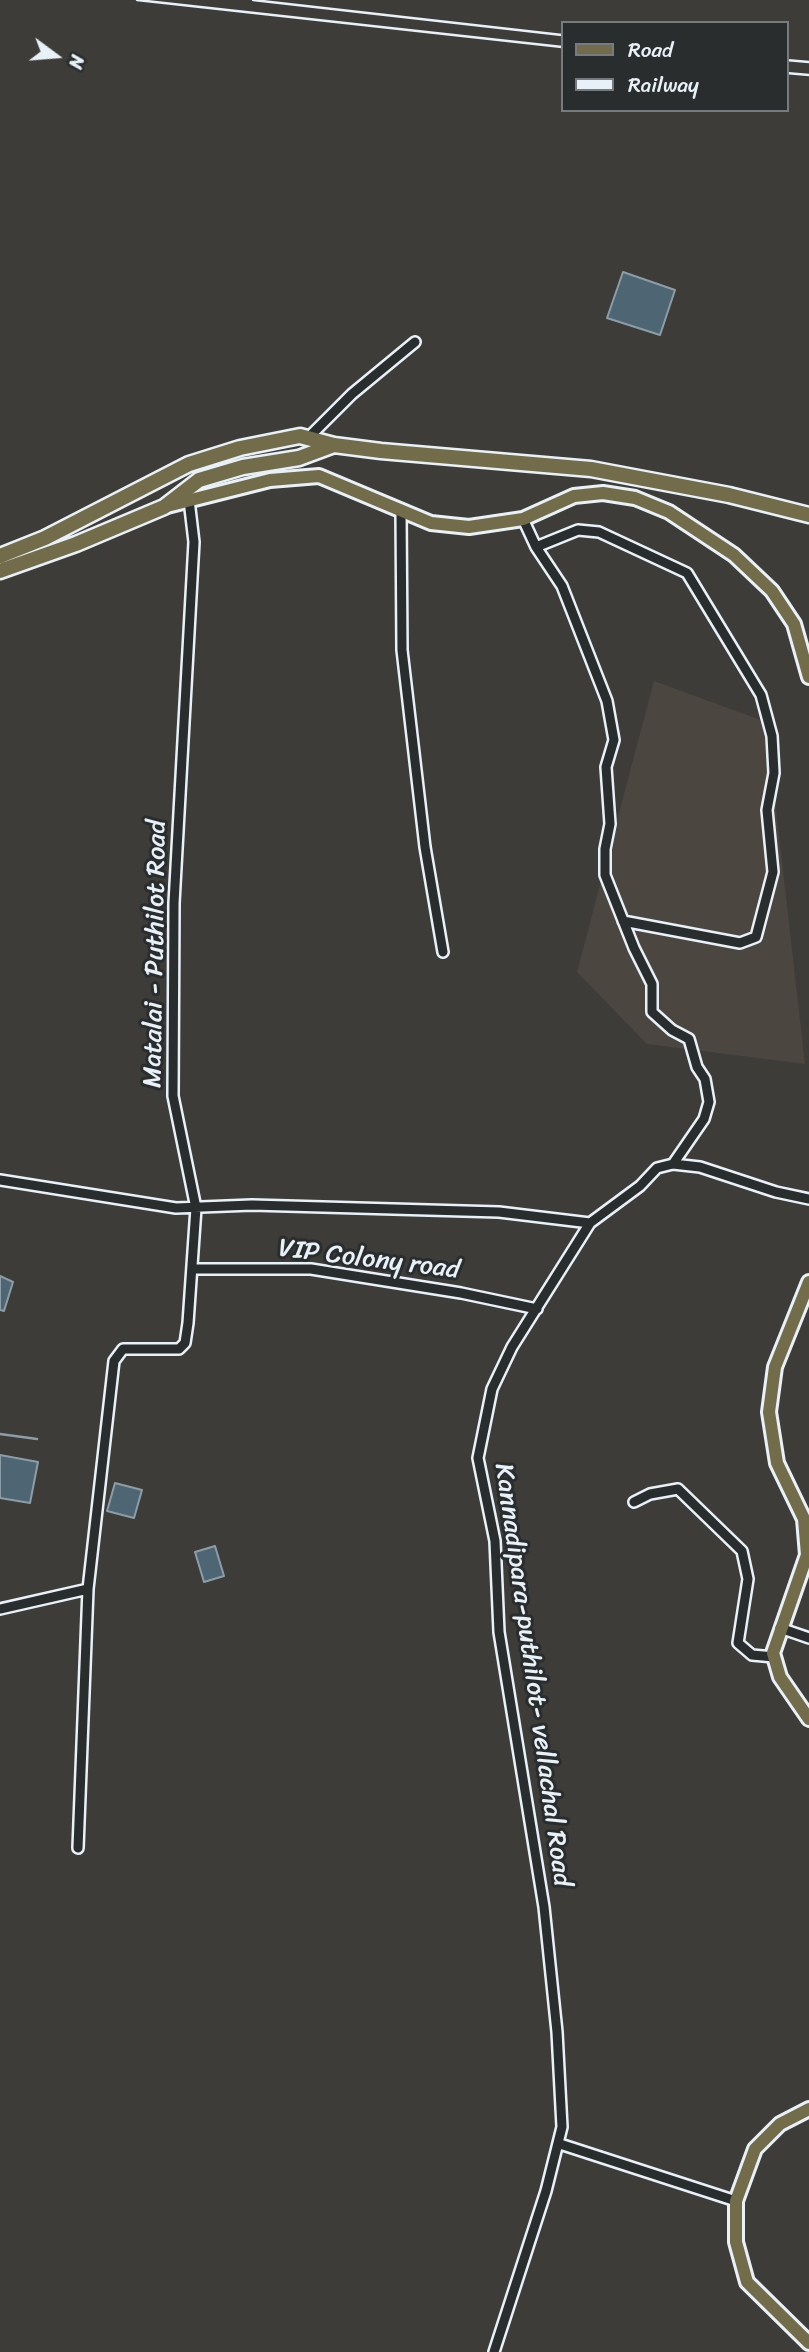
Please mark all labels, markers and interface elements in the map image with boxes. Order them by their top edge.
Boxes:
north arrow [21,21,91,91]
legend [560,21,788,112]
text: Road [628,31,673,69]
text: N [59,51,94,73]
text: Railway [628,66,699,104]
street label: Matalai - Puthilot Road [138,820,174,1088]
street label: VIP Colony road [277,1233,461,1287]
street label: Kannadipara-puthilot- vellachal Road [487,1461,577,1889]

